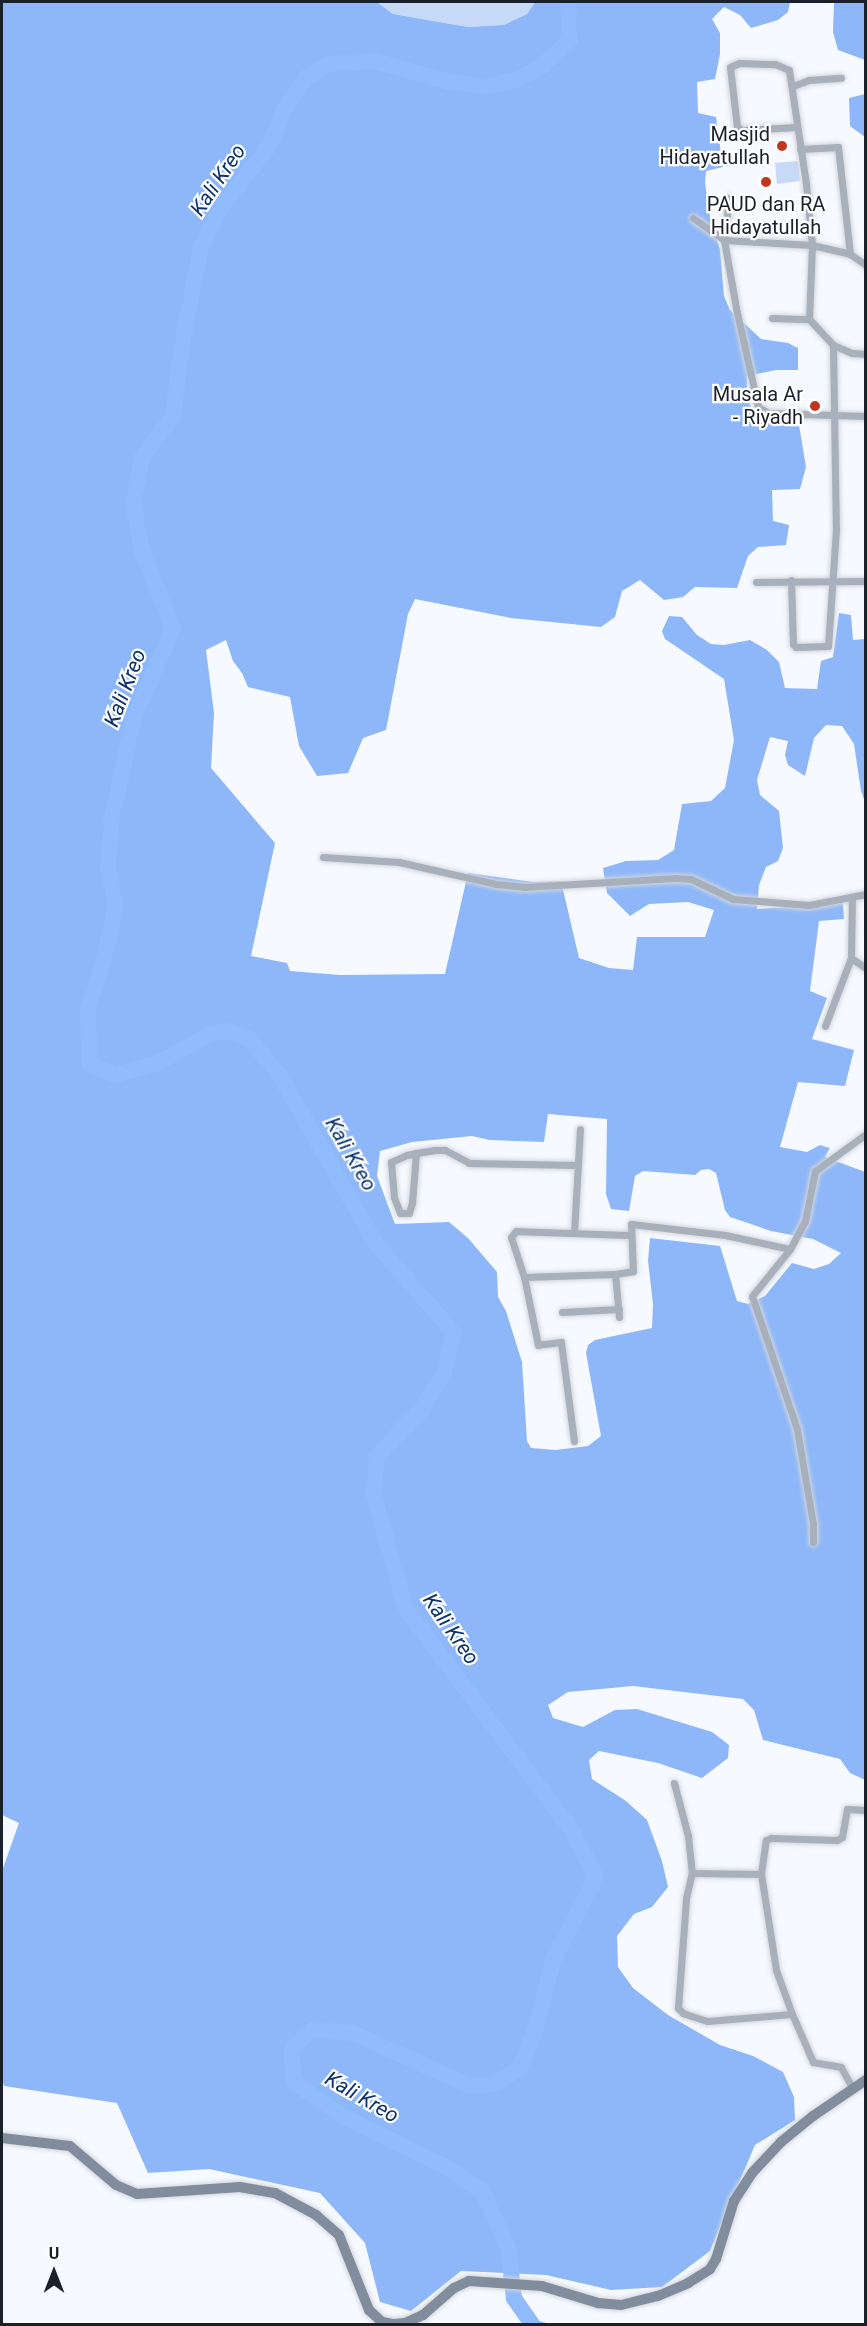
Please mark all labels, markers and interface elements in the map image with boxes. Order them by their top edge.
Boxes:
place label: Masjid Hidayatullah [659,122,770,169]
water label: Kali Kreo [185,139,251,221]
marker: Masjid Hidayatullah [775,139,789,153]
marker: PAUD dan RA Hidayatullah [759,175,773,189]
place label: PAUD dan RA Hidayatullah [707,192,825,239]
place label: Musala Ar - Riyadh [713,382,803,429]
marker: Musala Ar - Riyadh [808,399,822,413]
water label: Kali Kreo [99,646,151,730]
water label: Kali Kreo [320,1113,382,1195]
water label: Kali Kreo [418,1589,484,1669]
water label: Kali Kreo [321,2066,403,2128]
north arrow [24,2242,84,2302]
text: U [49,2244,59,2263]

